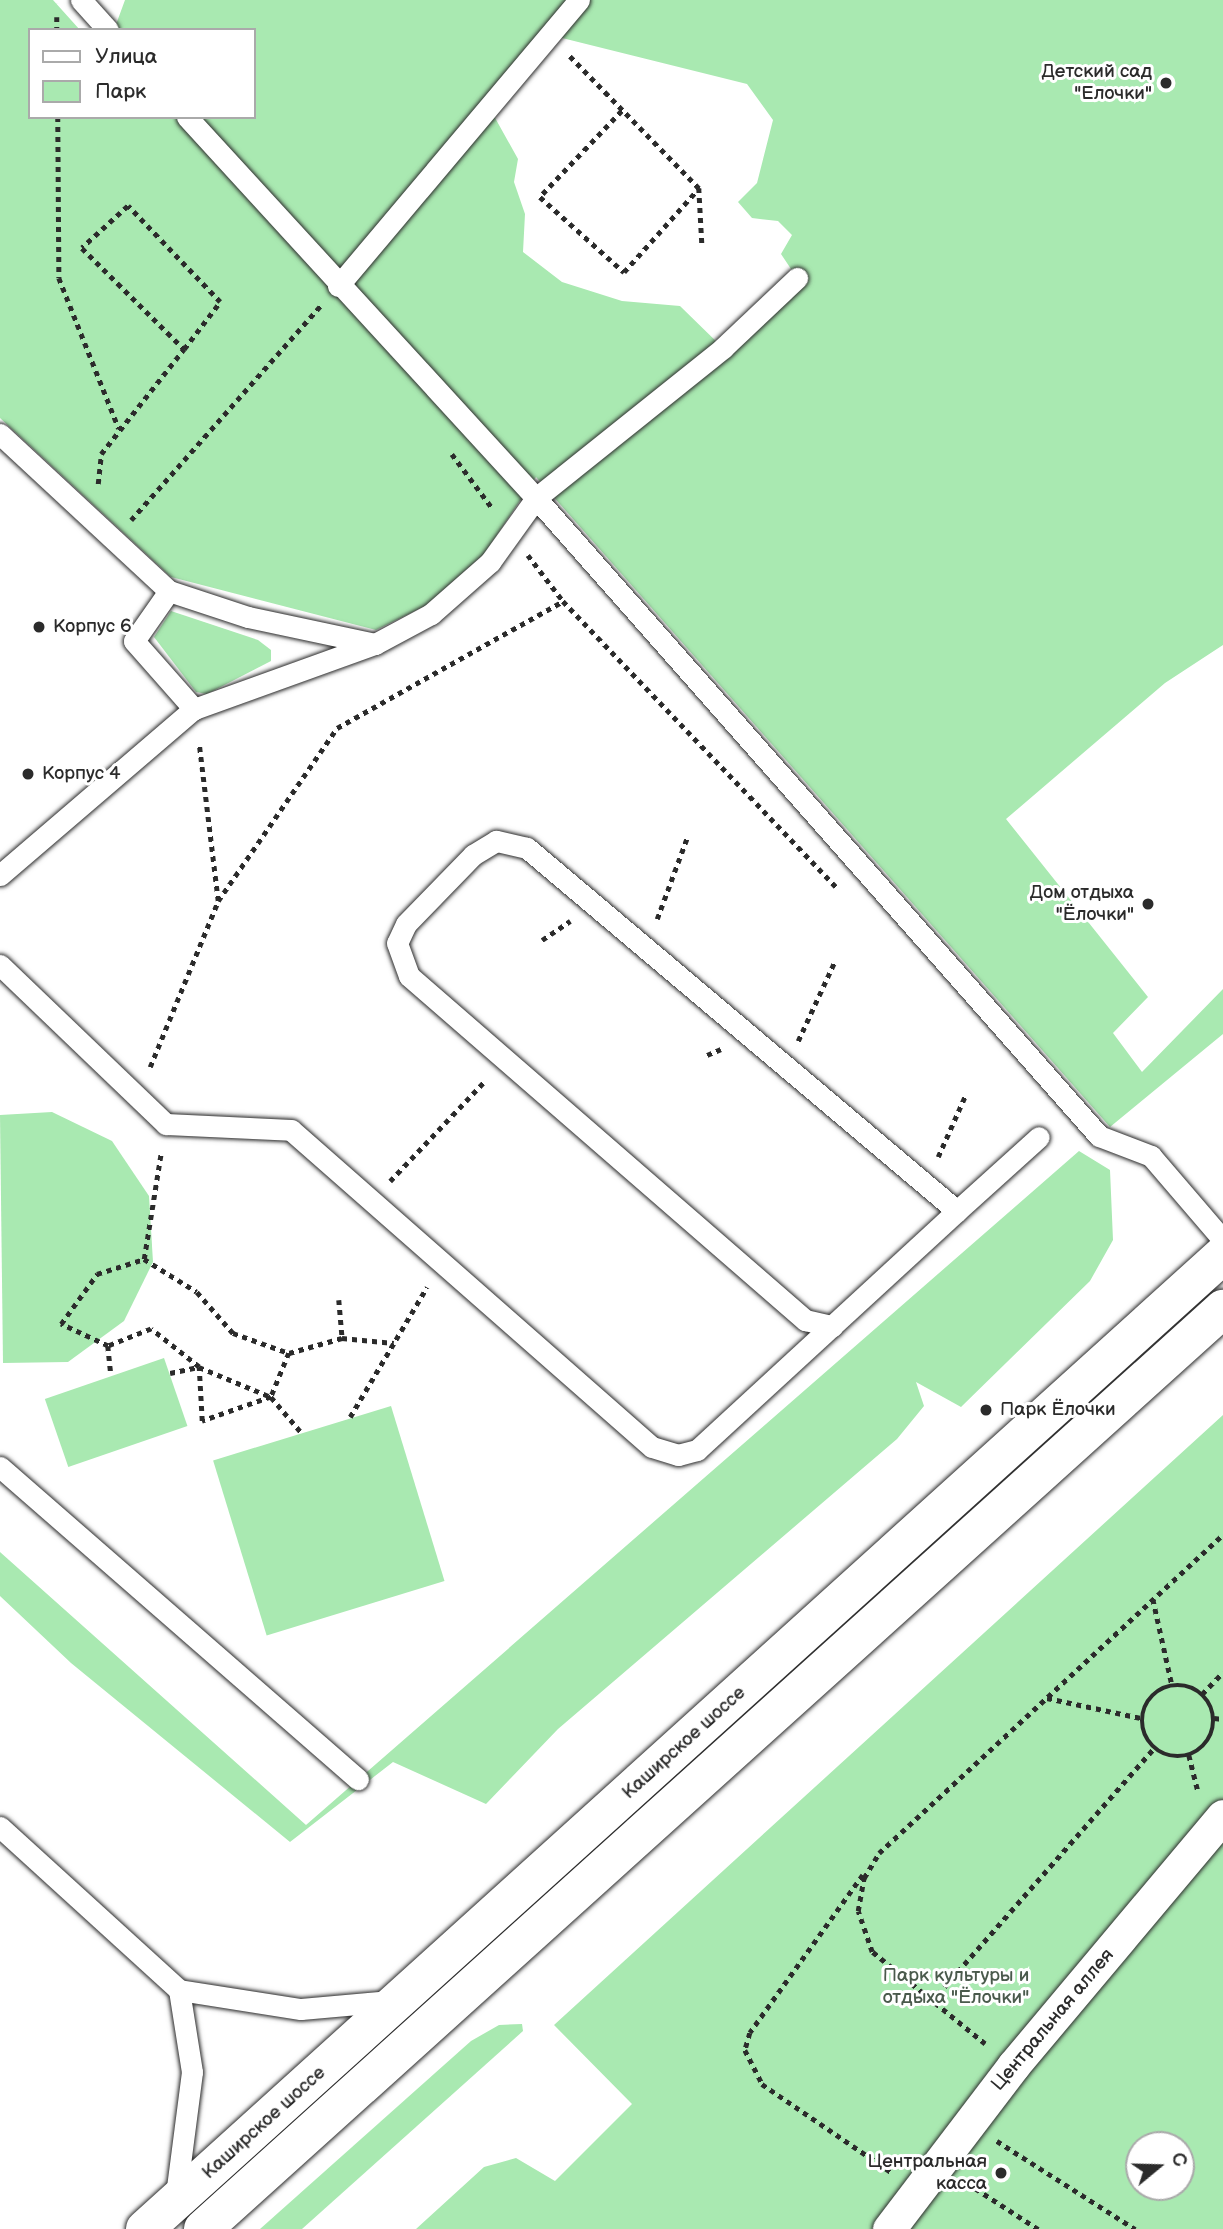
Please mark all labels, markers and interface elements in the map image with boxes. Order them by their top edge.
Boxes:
legend [28,28,256,119]
text: Улица [95,44,157,69]
place label: Детский сад "Елочки" [1041,61,1152,105]
marker: Детский сад "Елочки" [1158,75,1174,91]
text: Парк [95,79,146,104]
place label: Корпус 6 [53,616,132,638]
marker: Корпус 6 [31,619,47,635]
place label: Корпус 4 [42,763,121,785]
marker: Корпус 4 [20,766,36,782]
place label: Дом отдыха "Ёлочки" [1030,882,1134,926]
marker: Дом отдыха "Ёлочки" [1140,896,1156,912]
place label: Парк Ёлочки [1000,1399,1115,1421]
marker: Парк Ёлочки [978,1402,994,1418]
street label: Каширское шоссе [618,1682,750,1804]
street label: Центральная аллея [987,1944,1119,2096]
park label: Парк культуры и отдыха "Ёлочки" [883,1965,1029,2009]
street label: Каширское шоссе [198,2062,330,2184]
north arrow [1125,2131,1195,2201]
text: С [1165,2150,1191,2170]
place label: Центральная касса [868,2151,987,2195]
marker: Центральная касса [993,2165,1009,2181]

